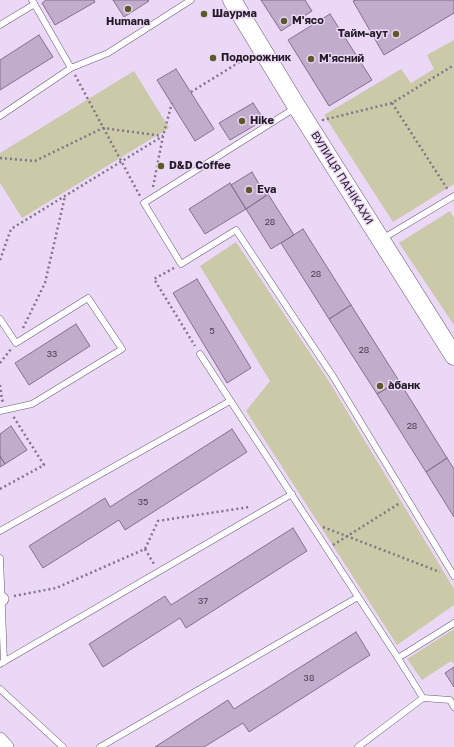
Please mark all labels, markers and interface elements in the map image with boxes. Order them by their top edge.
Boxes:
marker: Humana [123,4,133,14]
place label: Шаурма [212,7,257,21]
marker: Шаурма [199,9,209,19]
place label: М'ясо [292,14,324,28]
place label: Humana [106,15,150,29]
marker: М'ясо [279,16,289,26]
place label: Тайм-аут [338,27,388,41]
marker: Тайм-аут [391,29,401,39]
place label: Подорожник [221,51,291,65]
place label: М'ясний [319,52,364,66]
marker: Подорожник [208,53,218,63]
marker: М'ясний [306,54,316,64]
place label: Hike [250,114,274,128]
marker: Hike [237,116,247,126]
street label: ВУЛИЦЯ ПАНІКАХИ [308,129,376,227]
place label: D&D Coffee [169,159,231,173]
marker: D&D Coffee [156,161,166,171]
place label: Eva [257,183,276,197]
marker: Eva [244,185,254,195]
house number: 28 [265,217,275,227]
house number: 28 [311,269,321,279]
house number: 5 [209,326,215,336]
house number: 28 [359,345,369,355]
house number: 33 [47,349,57,359]
place label: а̀банк [388,379,421,393]
marker: а̀банк [375,381,385,391]
house number: 28 [407,421,417,431]
house number: 35 [138,497,148,507]
house number: 37 [198,596,208,606]
house number: 38 [304,673,314,683]

